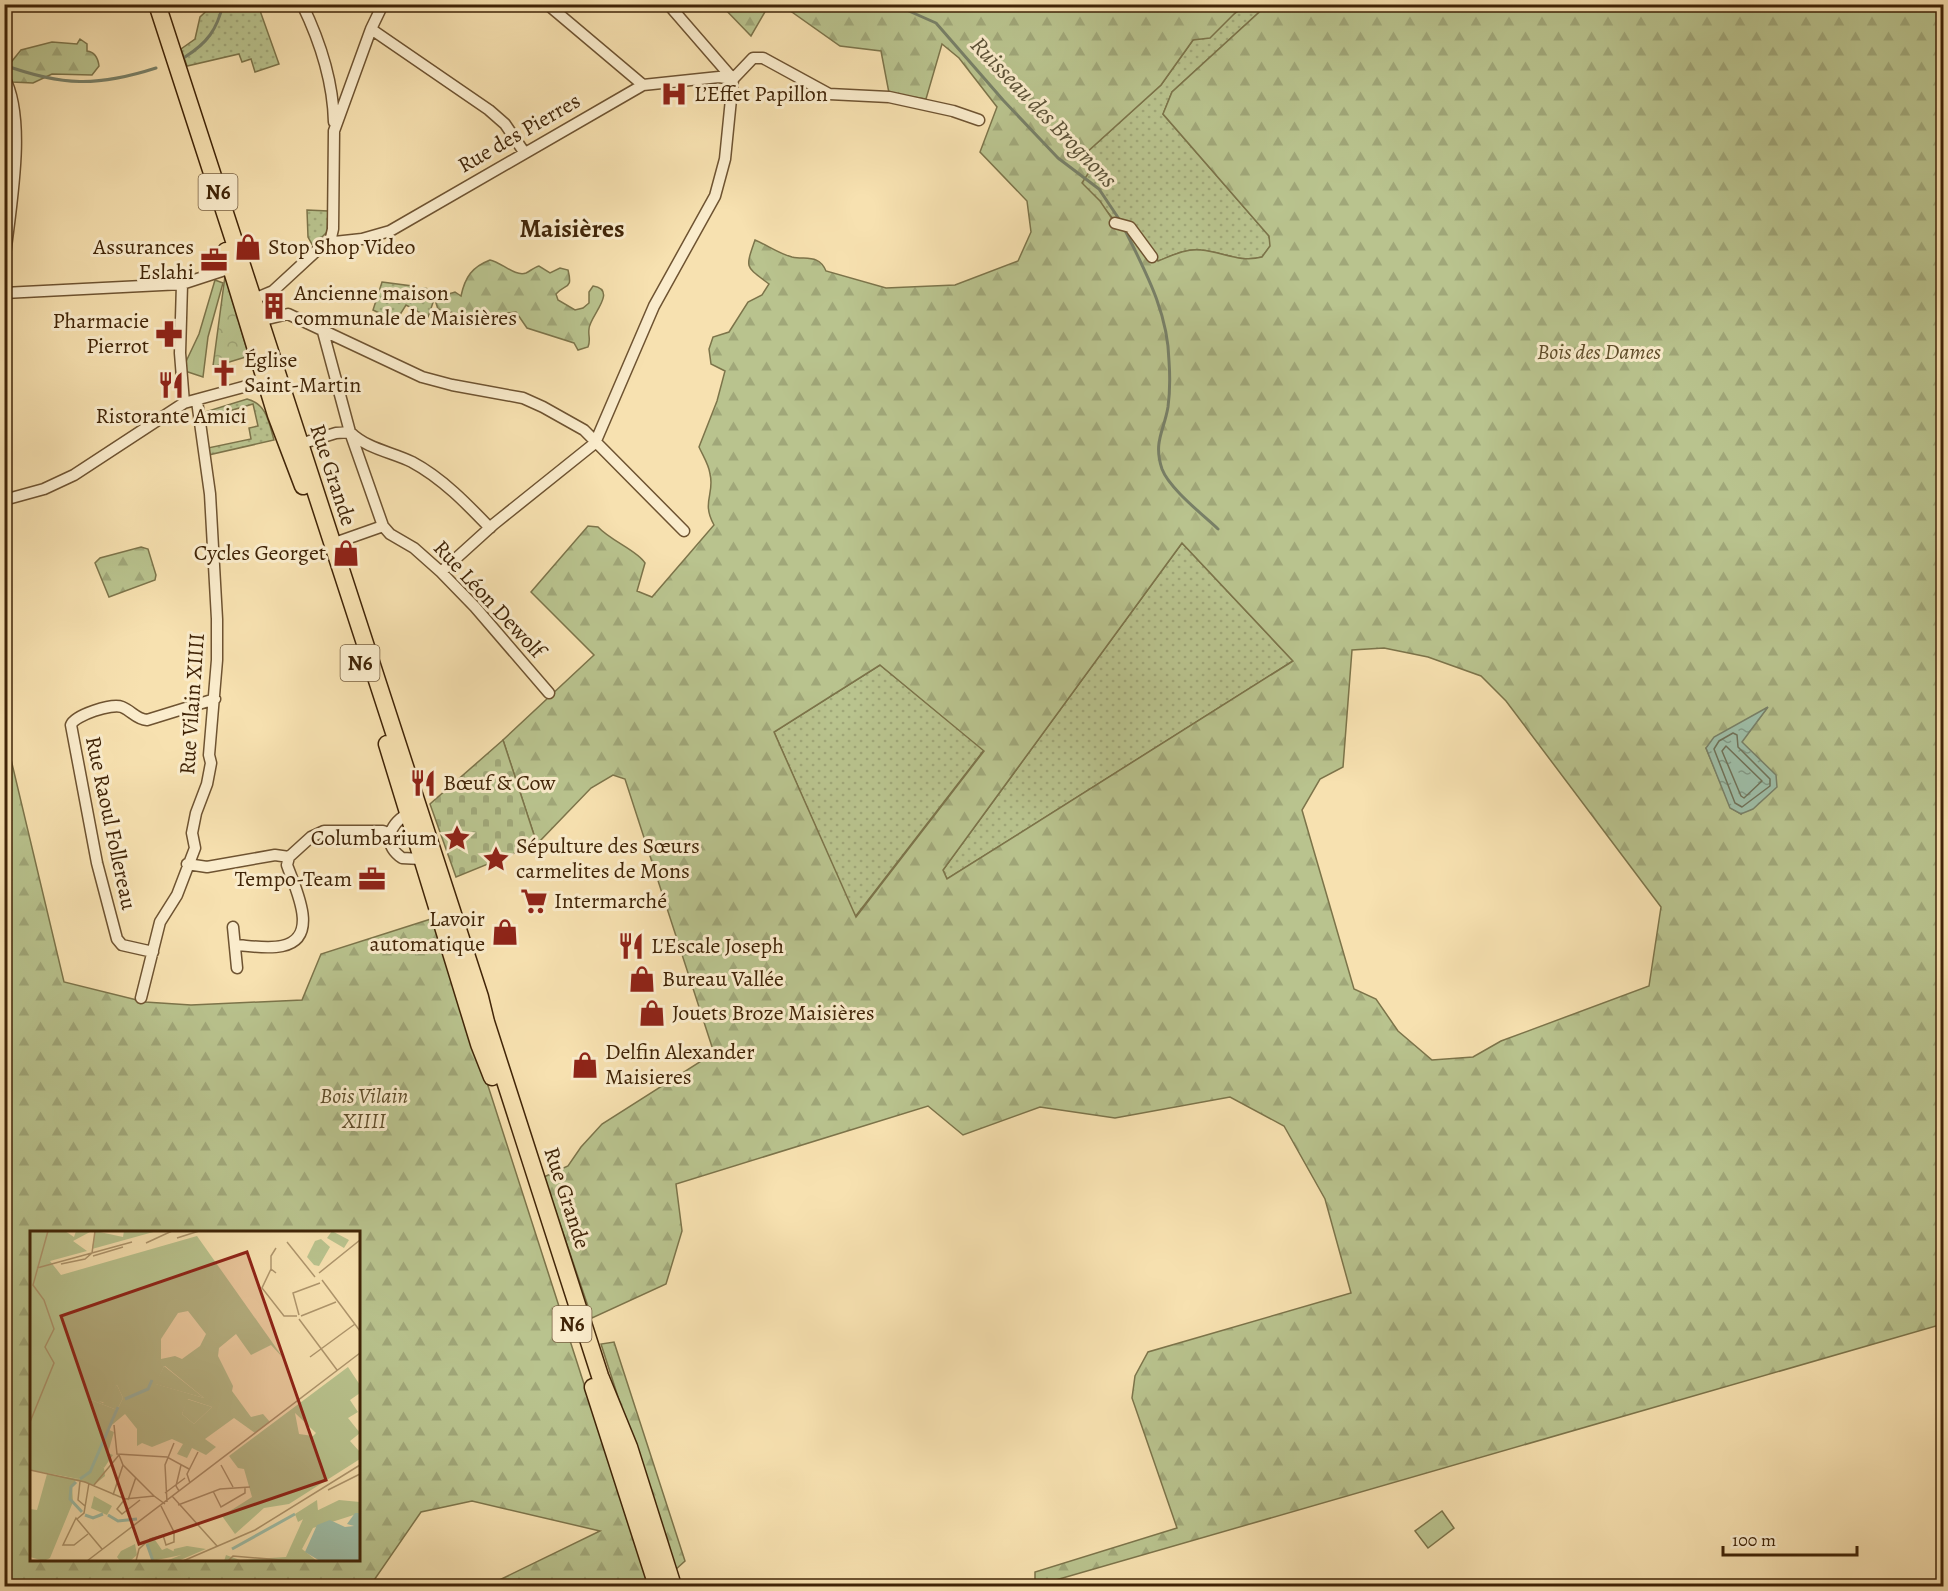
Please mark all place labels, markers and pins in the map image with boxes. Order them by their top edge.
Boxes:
hospital icon: L’Effet Papillon [659,79,689,109]
place label: L’Effet Papillon [694,79,828,109]
place label: Assurances Eslahi [92,232,194,287]
shop icon: Stop Shop Video [233,232,263,262]
place label: Stop Shop Video [268,232,415,262]
office icon: Assurances Eslahi [199,245,229,275]
place label: Ancienne maison communale de Maisières [293,278,517,333]
building icon: Ancienne maison communale de Maisières [259,291,289,321]
place label: Pharmacie Pierrot [53,306,149,361]
pharmacy icon: Pharmacie Pierrot [154,319,184,349]
place label: Église Saint-Martin [244,345,361,400]
church icon: Église Saint-Martin [209,358,239,388]
restaurant icon: Ristorante Amici [156,370,186,400]
place label: Ristorante Amici [96,401,246,431]
place label: Cycles Georget [194,538,326,568]
shop icon: Cycles Georget [331,538,361,568]
restaurant icon: Bœuf & Cow [408,768,438,798]
place label: Bœuf & Cow [443,768,556,798]
place label: Columbarium [311,823,437,853]
place icon: Columbarium [442,823,472,853]
place label: Sépulture des Sœurs carmelites de Mons [516,831,700,886]
place icon: Sépulture des Sœurs carmelites de Mons [481,844,511,874]
place label: Tempo-Team [235,864,352,894]
office icon: Tempo-Team [357,864,387,894]
supermarket icon: Intermarché [519,886,549,916]
place label: Intermarché [554,886,667,916]
place label: Lavoir automatique [369,904,485,959]
shop icon: Lavoir automatique [490,917,520,947]
restaurant icon: L'Escale Joseph [616,931,646,961]
place label: L'Escale Joseph [651,931,784,961]
shop icon: Bureau Vallée [627,964,657,994]
place label: Bureau Vallée [662,964,784,994]
shop icon: Jouets Broze Maisières [637,998,667,1028]
place label: Jouets Broze Maisières [672,998,875,1028]
place label: Delfin Alexander Maisieres [605,1037,755,1092]
shop icon: Delfin Alexander Maisieres [570,1050,600,1080]

